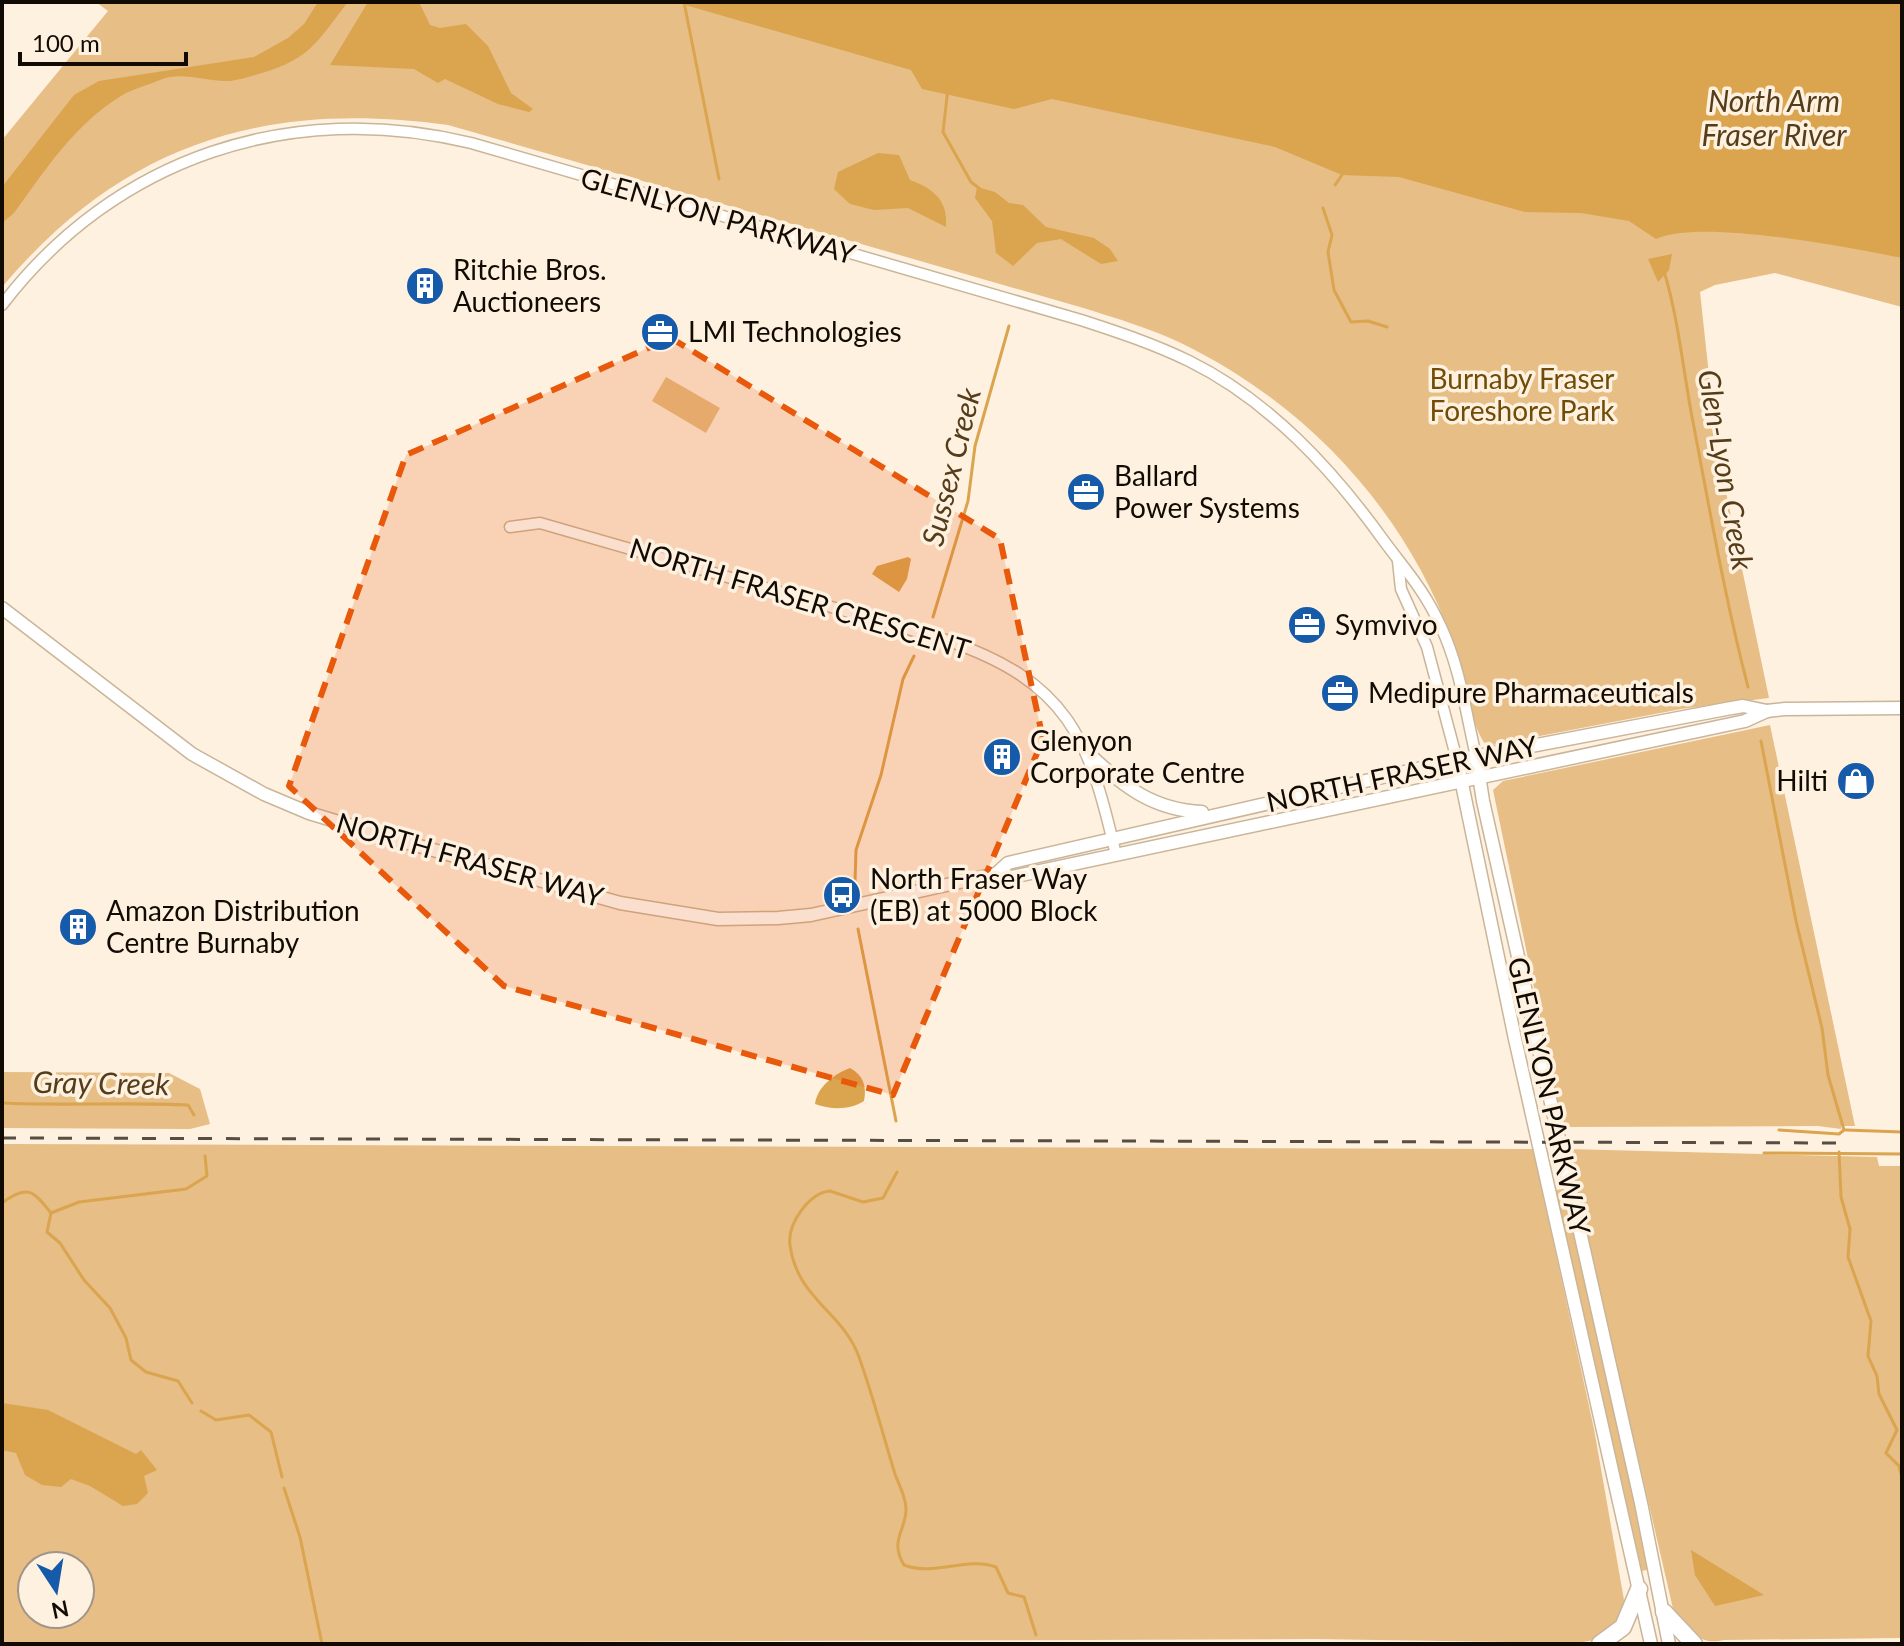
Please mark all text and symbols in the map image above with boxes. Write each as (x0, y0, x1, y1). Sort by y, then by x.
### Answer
scale bar (20, 16, 186, 66)
text: 100 m (32, 28, 100, 57)
water label: North Arm Fraser River (1701, 82, 1847, 152)
street label: GLENLYON PARKWAY (577, 160, 860, 271)
place label: Ritchie Bros. Auctioneers (453, 252, 607, 318)
building icon: Ritchie Bros. Auctioneers (404, 265, 446, 307)
office icon: LMI Technologies (639, 311, 681, 353)
place label: LMI Technologies (688, 314, 902, 348)
park label: Burnaby Fraser Foreshore Park (1430, 361, 1615, 427)
water label: Glen-Lyon Creek (1692, 367, 1762, 574)
water label: Sussex Creek (913, 383, 987, 549)
place label: Ballard Power Systems (1114, 458, 1300, 524)
office icon: Ballard Power Systems (1065, 471, 1107, 513)
street label: NORTH FRASER CRESCENT (626, 530, 975, 666)
office icon: Symvivo (1286, 604, 1328, 646)
place label: Symvivo (1335, 607, 1438, 641)
office icon: Medipure Pharmaceuticals (1319, 672, 1361, 714)
place label: Medipure Pharmaceuticals (1368, 675, 1694, 709)
place label: Glenyon Corporate Centre (1030, 723, 1245, 789)
street label: NORTH FRASER WAY (1263, 728, 1541, 818)
building icon: Glenyon Corporate Centre (981, 736, 1023, 778)
shop icon: Hilti (1835, 760, 1877, 802)
place label: Hilti (1776, 763, 1828, 797)
street label: NORTH FRASER WAY (333, 805, 608, 914)
place label: North Fraser Way (EB) at 5000 Block (870, 861, 1098, 927)
bus stop icon: North Fraser Way (EB) at 5000 Block (821, 874, 863, 916)
place label: Amazon Distribution Centre Burnaby (106, 893, 360, 959)
building icon: Amazon Distribution Centre Burnaby (57, 906, 99, 948)
street label: GLENLYON PARKWAY (1501, 953, 1599, 1239)
water label: Gray Creek (32, 1063, 171, 1101)
north arrow (16, 1550, 96, 1630)
text: N (49, 1595, 71, 1625)

